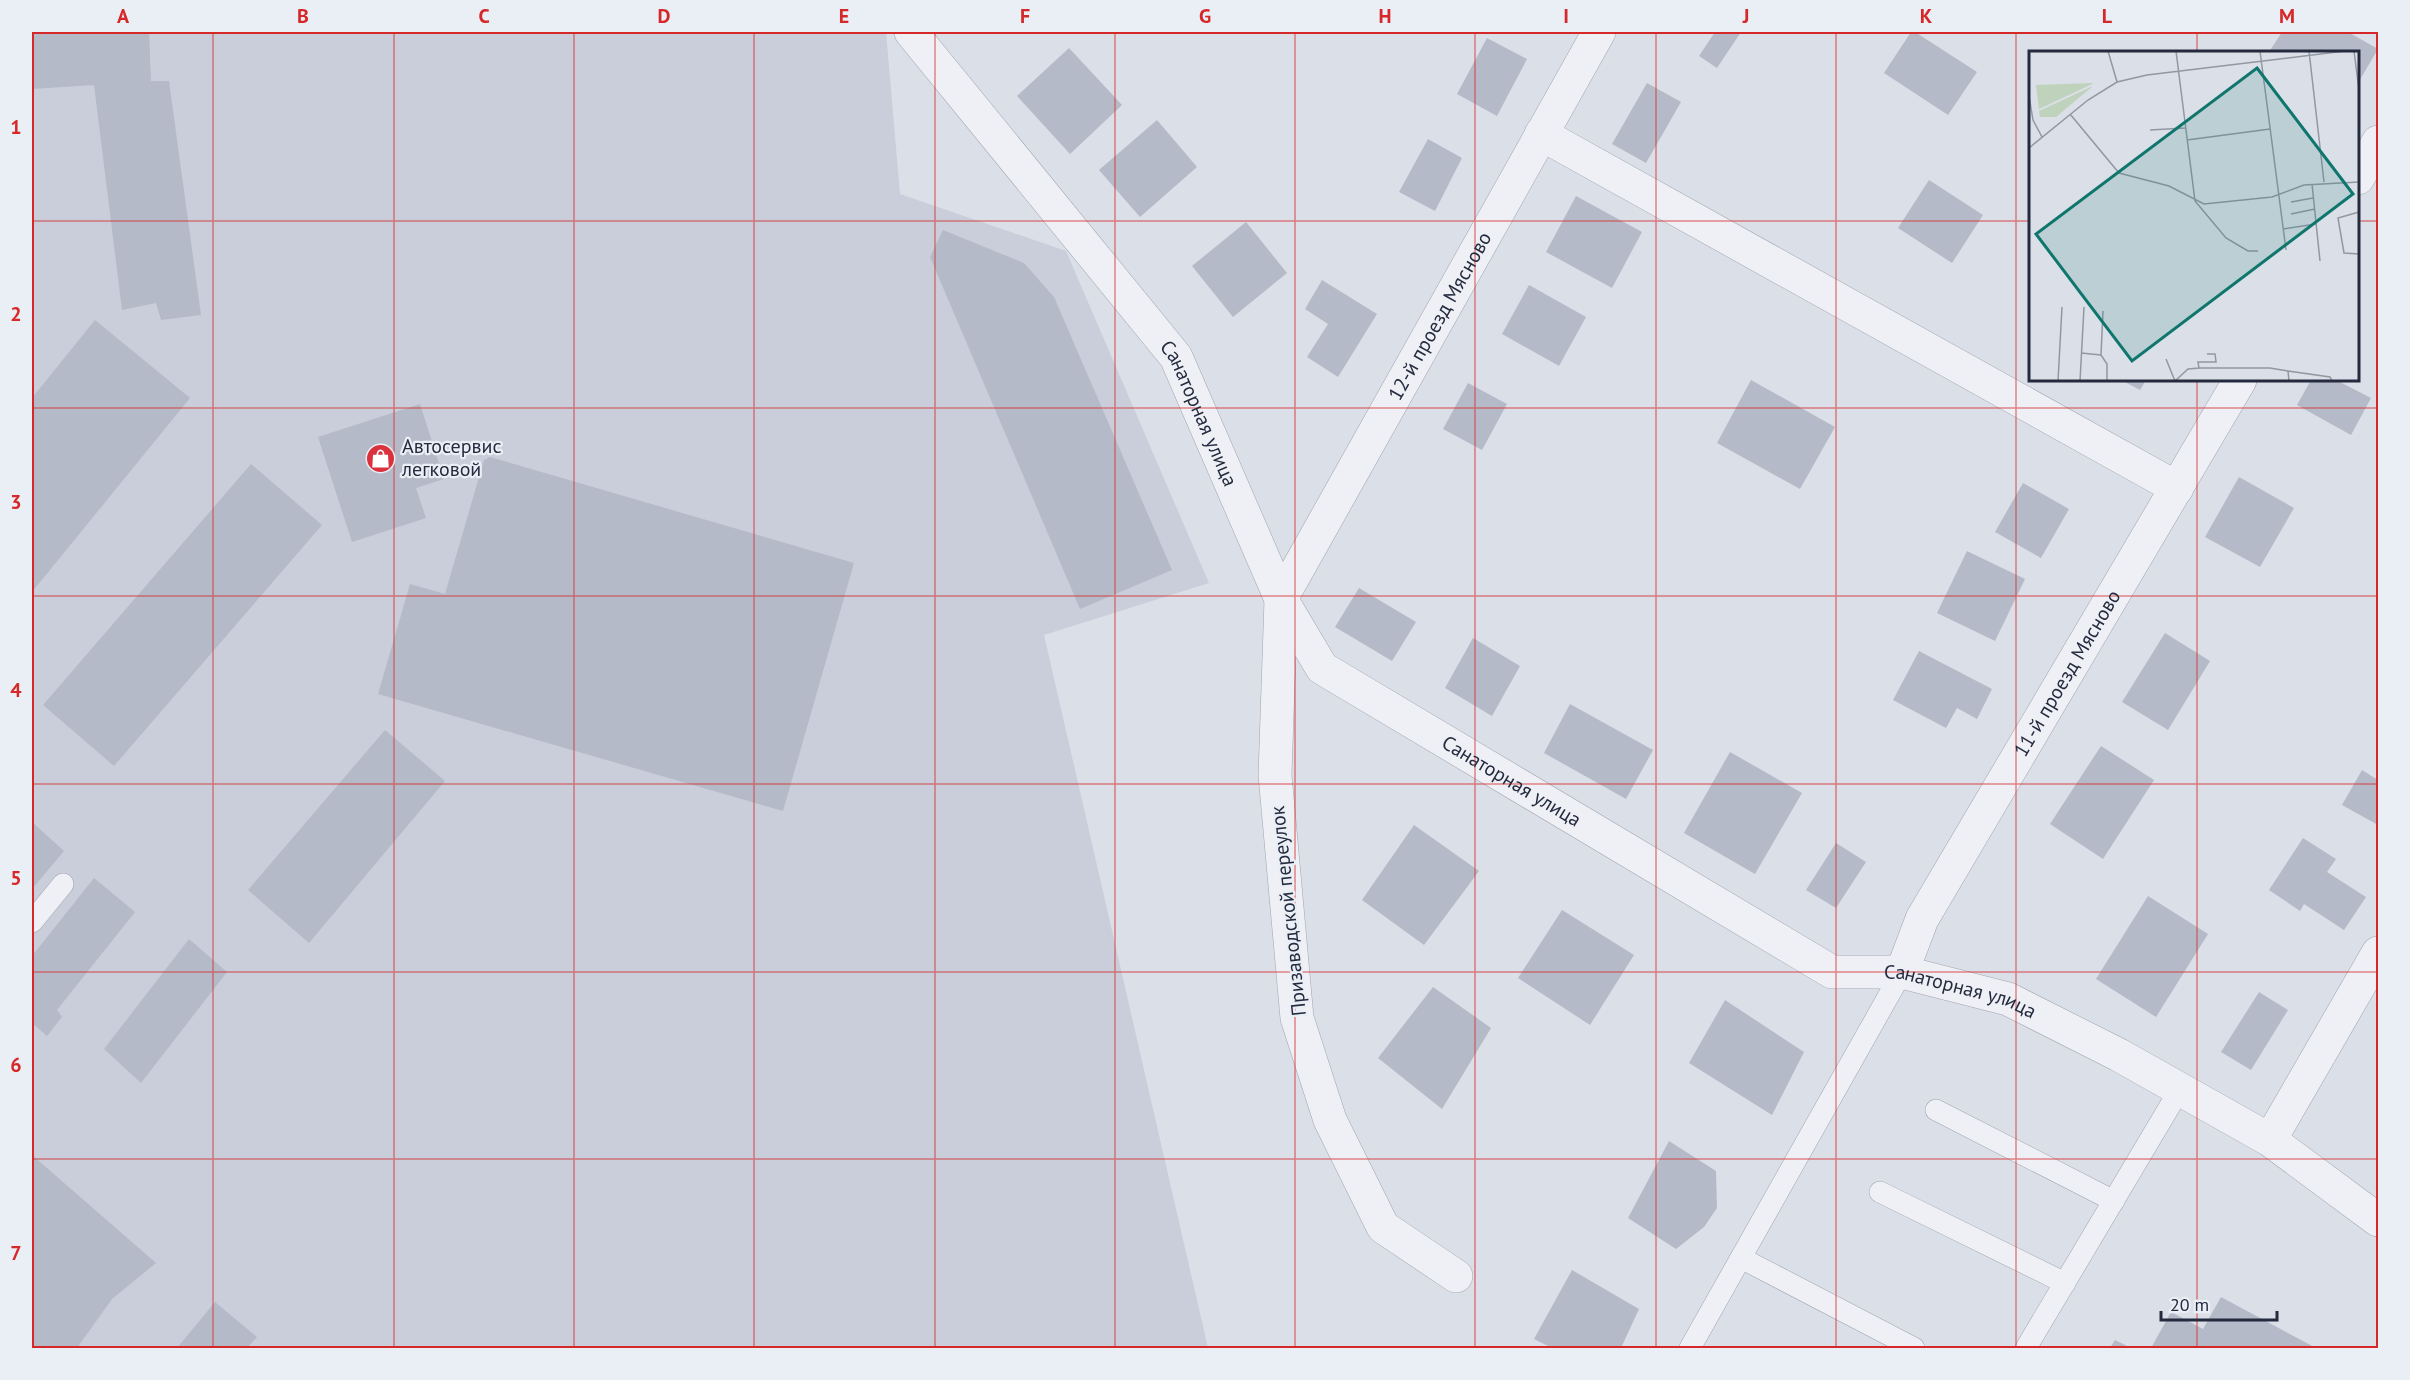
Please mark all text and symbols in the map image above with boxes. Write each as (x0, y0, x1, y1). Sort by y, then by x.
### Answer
text: A (117, 3, 130, 29)
text: B (297, 3, 309, 29)
text: C (478, 3, 490, 29)
text: D (658, 3, 671, 29)
text: E (839, 3, 849, 29)
text: F (1020, 3, 1030, 29)
text: G (1199, 3, 1211, 29)
text: H (1378, 3, 1392, 29)
text: I (1563, 3, 1569, 29)
text: J (1742, 3, 1749, 29)
text: K (1920, 3, 1933, 29)
text: L (2102, 3, 2113, 29)
text: M (2279, 3, 2295, 29)
inset map (2029, 51, 2359, 381)
text: 1 (10, 114, 22, 140)
street label: 12-й проезд Мясново (1382, 227, 1497, 405)
text: 2 (10, 301, 22, 327)
street label: Санаторная улица (1154, 335, 1243, 490)
place label: Автосервис легковой (401, 433, 502, 482)
shop icon: Автосервис легковой (365, 442, 397, 474)
text: 3 (10, 489, 22, 515)
street label: 11-й проезд Мясново (2008, 585, 2126, 761)
text: 4 (10, 677, 22, 703)
street label: Санаторная улица (1437, 729, 1586, 833)
street label: Призаводской переулок (1264, 804, 1312, 1017)
text: 5 (10, 865, 22, 891)
street label: Санаторная улица (1884, 959, 2041, 1024)
text: 6 (10, 1052, 22, 1078)
text: 7 (10, 1240, 22, 1266)
scale bar (2161, 1284, 2276, 1322)
text: 20 m (2170, 1293, 2209, 1316)

